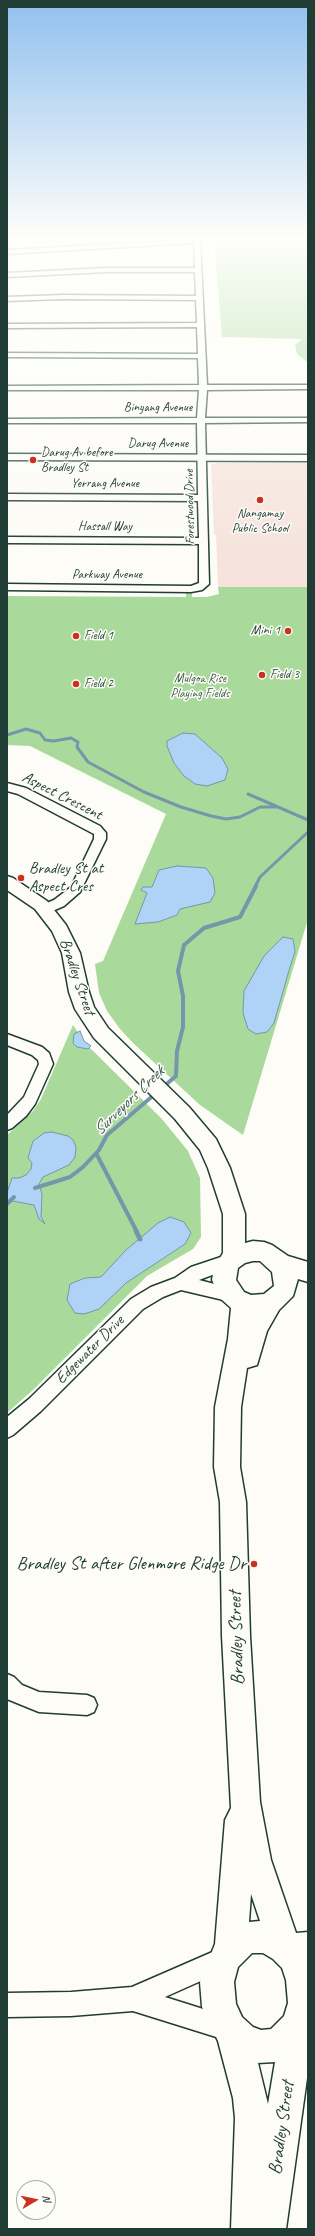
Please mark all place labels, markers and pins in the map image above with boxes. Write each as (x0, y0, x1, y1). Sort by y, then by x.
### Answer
place label: Darug Av before Bradley St (41, 445, 113, 476)
marker: Darug Av before Bradley St (28, 455, 38, 465)
marker: Nangamay Public School (255, 495, 265, 505)
place label: Nangamay Public School (232, 506, 288, 537)
place label: Mini 1 (251, 623, 280, 639)
marker: Mini 1 (283, 626, 293, 636)
place label: Field 1 (84, 628, 113, 644)
marker: Field 1 (71, 631, 81, 641)
place label: Field 3 (270, 667, 299, 683)
marker: Field 3 (257, 670, 267, 680)
place label: Field 2 (84, 676, 113, 692)
marker: Field 2 (71, 679, 81, 689)
place label: Bradley St at Aspect Cres (29, 859, 103, 897)
marker: Bradley St at Aspect Cres (16, 873, 26, 883)
place label: Bradley St after Glenmore Ridge Dr (17, 1553, 246, 1575)
marker: Bradley St after Glenmore Ridge Dr (249, 1559, 259, 1569)

